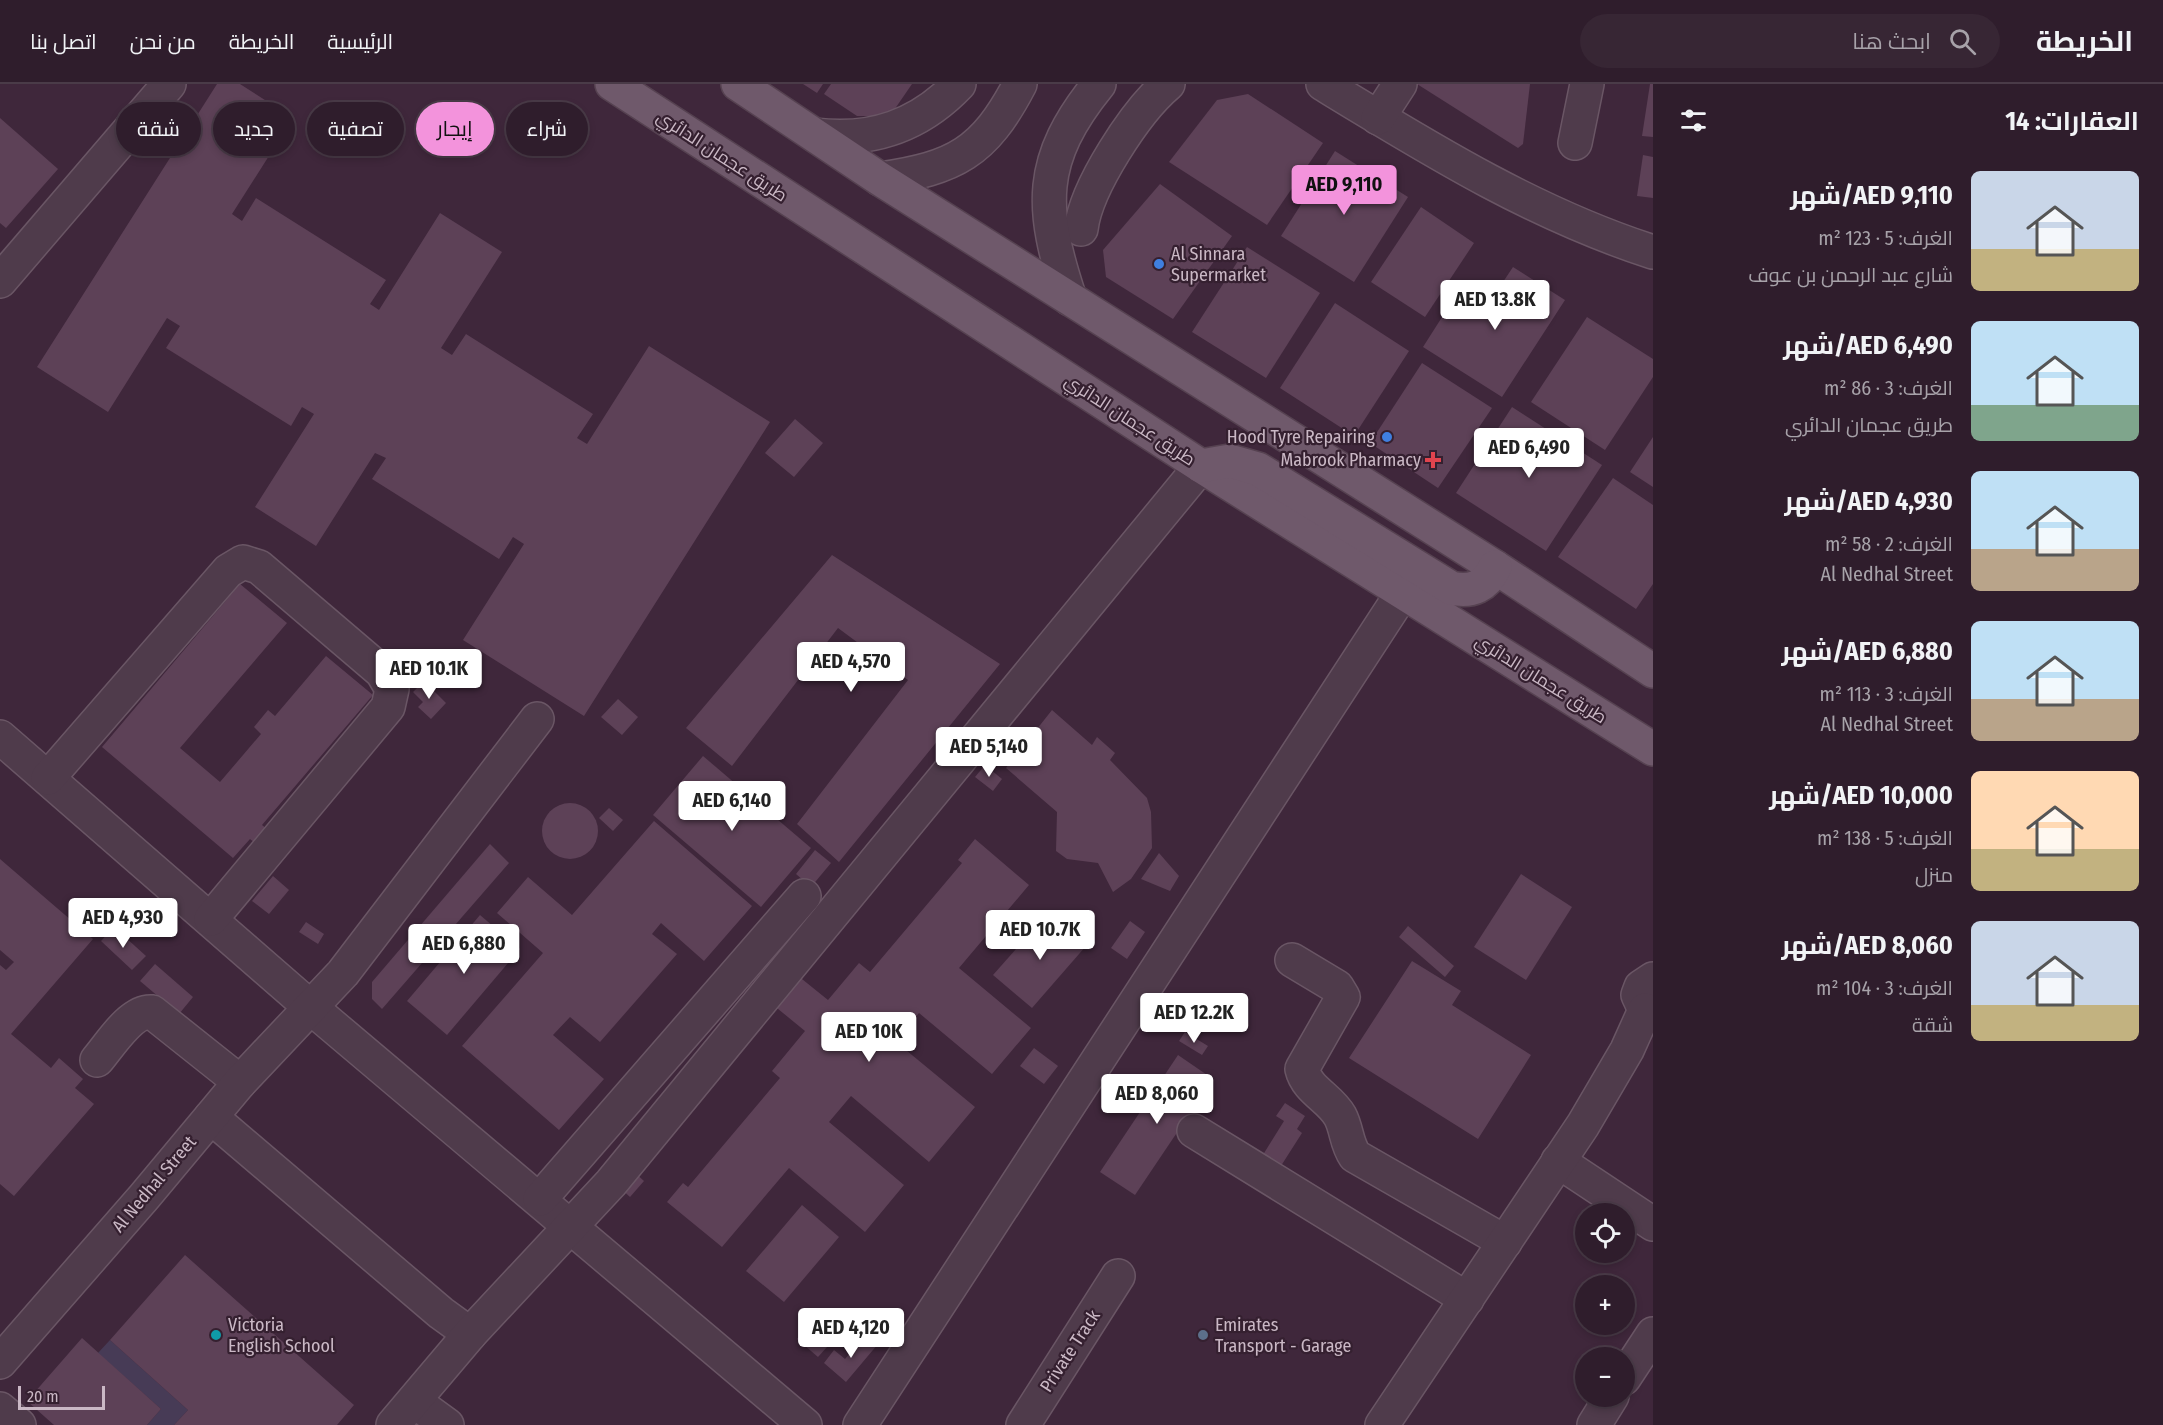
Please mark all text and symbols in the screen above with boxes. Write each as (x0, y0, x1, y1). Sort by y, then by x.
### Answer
search box (1580, 14, 2000, 68)
icon: search (1946, 25, 1979, 58)
text: الخريطة (2036, 25, 2133, 58)
text: ابحث هنا (1852, 28, 1931, 55)
text: اتصل بنا (30, 29, 97, 55)
text: من نحن (130, 29, 196, 55)
text: الخريطة (229, 29, 294, 55)
text: الرئيسية (327, 29, 393, 55)
chip: شقة (116, 102, 201, 156)
chip: جديد (213, 102, 295, 156)
chip: تصفية (307, 102, 404, 156)
chip: إيجار (416, 102, 494, 156)
chip: شراء (506, 102, 588, 156)
icon: filters (1677, 104, 1710, 137)
street label: طريق عجمان الدائري (651, 106, 791, 209)
text: العقارات: 14 (2005, 106, 2139, 137)
pin: AED 9,110 (1275, 165, 1413, 216)
text: AED 9,110 (1306, 172, 1382, 196)
text: AED 9,110/شهر (1790, 180, 1953, 211)
icon: home (2019, 195, 2091, 267)
text: الغرف: 5 · 123 m² (1818, 226, 1953, 250)
place label: Al Sinnara Supermarket (1171, 243, 1266, 286)
marker: Al Sinnara Supermarket (1152, 257, 1166, 271)
text: شارع عبد الرحمن بن عوف (1748, 263, 1953, 287)
pin: AED 13.8K (1426, 280, 1564, 331)
text: AED 13.8K (1454, 287, 1536, 311)
text: AED 6,490/شهر (1783, 330, 1953, 361)
icon: home (2019, 345, 2091, 417)
street label: طريق عجمان الدائري (1059, 370, 1199, 473)
text: الغرف: 3 · 86 m² (1824, 376, 1953, 400)
text: طريق عجمان الدائري (1785, 413, 1953, 437)
place label: Hood Tyre Repairing (1227, 426, 1376, 448)
pin: AED 6,490 (1460, 428, 1598, 479)
marker: Hood Tyre Repairing (1380, 430, 1394, 444)
text: AED 6,490 (1488, 435, 1570, 459)
place label: Mabrook Pharmacy (1280, 449, 1421, 471)
marker: Mabrook Pharmacy (1426, 453, 1440, 467)
text: AED 4,930/شهر (1785, 486, 1953, 517)
icon: home (2019, 495, 2091, 567)
text: الغرف: 2 · 58 m² (1825, 532, 1953, 556)
text: Al Nedhal Street (1820, 562, 1953, 586)
street label: طريق عجمان الدائري (1469, 630, 1611, 731)
text: AED 6,880/شهر (1782, 636, 1953, 667)
pin: AED 4,570 (782, 642, 920, 693)
icon: home (2019, 645, 2091, 717)
pin: AED 10.1K (360, 649, 498, 700)
text: AED 4,570 (811, 649, 891, 673)
text: AED 10.1K (390, 656, 468, 680)
text: الغرف: 3 · 113 m² (1820, 682, 1953, 706)
text: Al Nedhal Street (1820, 712, 1953, 736)
pin: AED 5,140 (920, 727, 1058, 778)
text: AED 5,140 (950, 734, 1028, 758)
text: AED 10,000/شهر (1769, 780, 1953, 811)
pin: AED 6,140 (663, 781, 801, 832)
text: AED 6,140 (692, 788, 772, 812)
icon: home (2019, 795, 2091, 867)
text: الغرف: 5 · 138 m² (1817, 826, 1953, 850)
text: منزل (1915, 863, 1953, 887)
pin: AED 4,930 (54, 898, 192, 949)
text: AED 4,930 (82, 905, 164, 929)
pin: AED 10.7K (971, 910, 1109, 961)
text: AED 10.7K (1000, 917, 1080, 941)
pin: AED 6,880 (395, 924, 533, 975)
text: AED 8,060/شهر (1781, 930, 1953, 961)
text: AED 6,880 (422, 931, 506, 955)
icon: home (2019, 945, 2091, 1017)
text: الغرف: 3 · 104 m² (1816, 976, 1953, 1000)
pin: AED 12.2K (1125, 993, 1263, 1044)
text: AED 12.2K (1154, 1000, 1234, 1024)
pin: AED 10K (814, 1012, 924, 1063)
text: شقة (1912, 1013, 1953, 1037)
text: AED 10K (835, 1019, 903, 1043)
pin: AED 8,060 (1088, 1074, 1226, 1125)
text: AED 8,060 (1115, 1081, 1199, 1105)
street label: Al Nedhal Street (107, 1131, 201, 1237)
map controls (1575, 1203, 1635, 1407)
button: locate (1575, 1203, 1635, 1263)
button: + (1575, 1275, 1635, 1335)
street label: Private Track (1035, 1305, 1105, 1396)
pin: AED 4,120 (782, 1308, 920, 1359)
place label: Victoria English School (228, 1314, 335, 1357)
place label: Emirates Transport - Garage (1215, 1314, 1351, 1357)
text: AED 4,120 (812, 1315, 890, 1339)
marker: Victoria English School (209, 1328, 223, 1342)
marker: Emirates Transport - Garage (1196, 1328, 1210, 1342)
button: − (1575, 1347, 1635, 1407)
scale bar (18, 1383, 105, 1410)
text: 20 m (27, 1387, 58, 1406)

